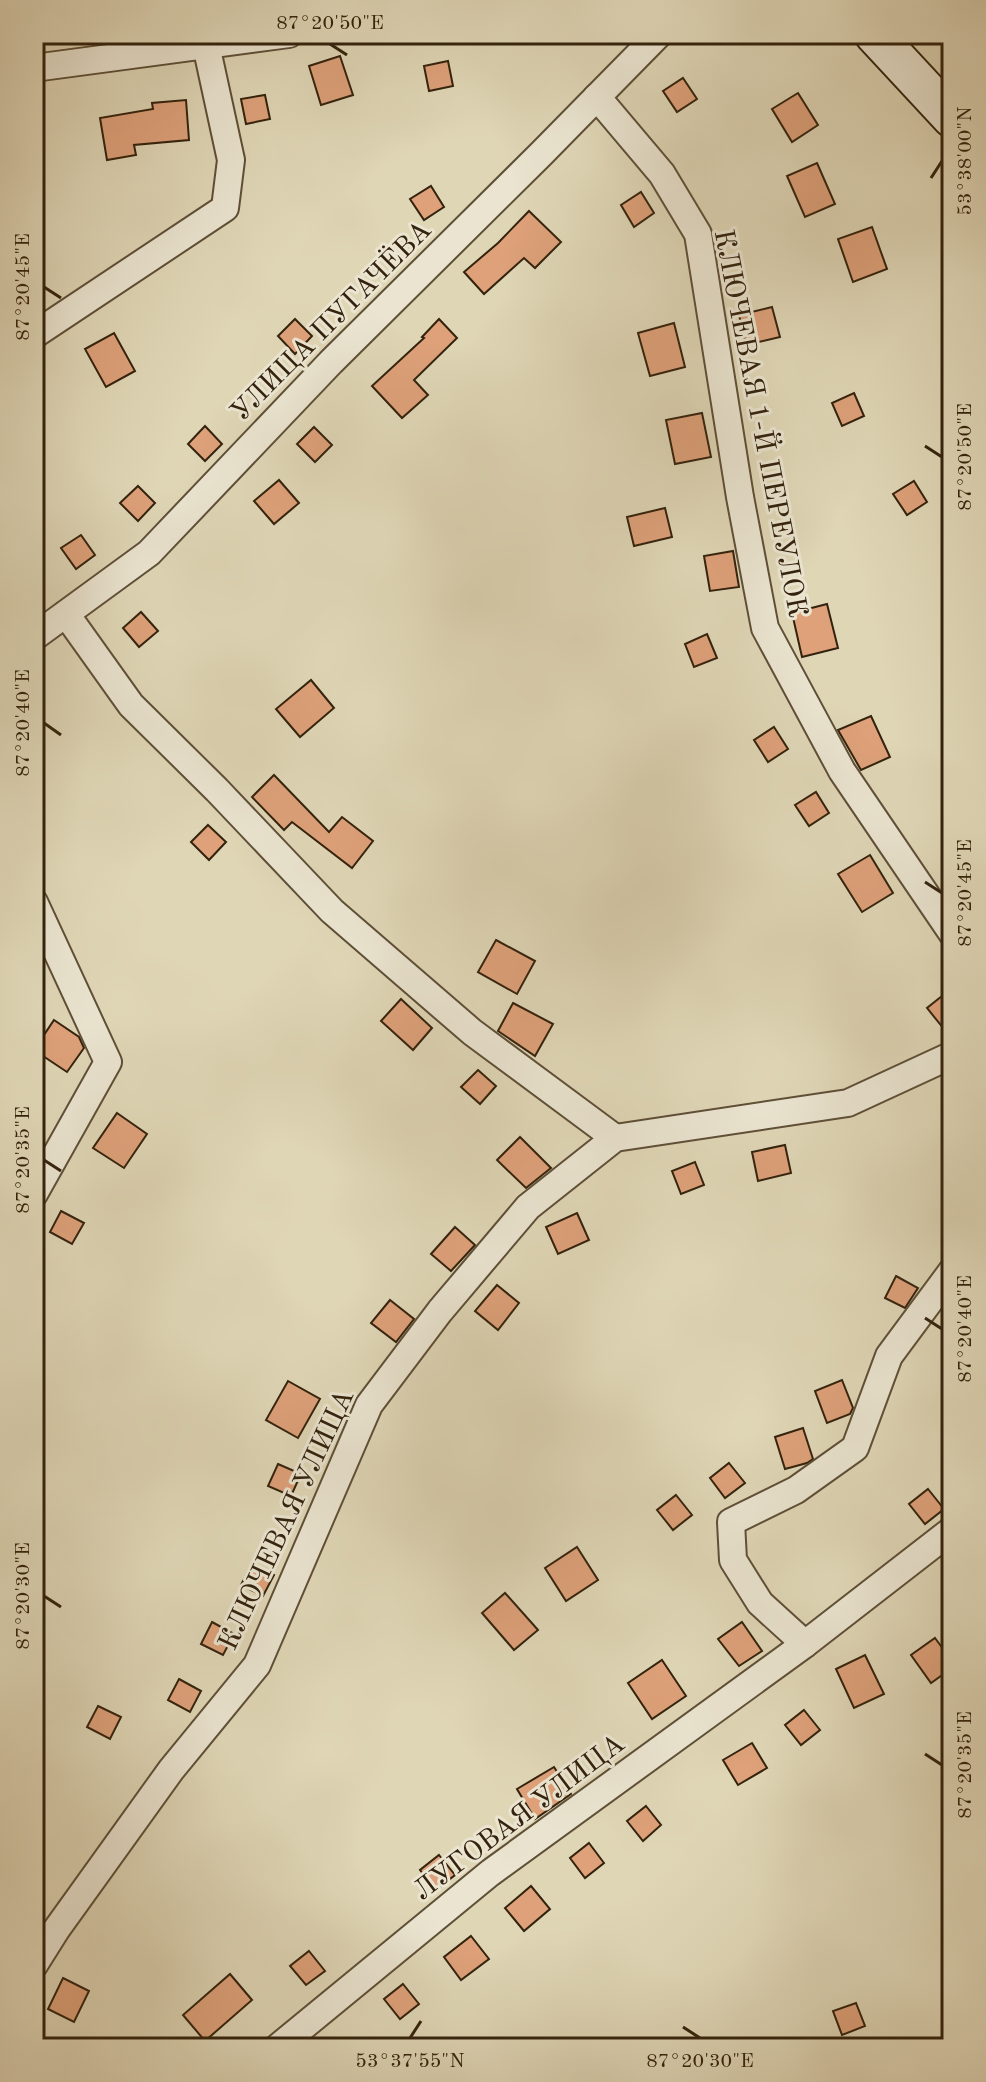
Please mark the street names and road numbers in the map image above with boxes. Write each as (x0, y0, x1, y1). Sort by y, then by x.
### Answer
street label: УЛИЦА ПУГАЧЁВА (224, 214, 438, 428)
street label: КЛЮЧЕВАЯ 1-Й ПЕРЕУЛОК (708, 226, 816, 620)
street label: КЛЮЧЕВАЯ УЛИЦА (215, 1385, 360, 1655)
street label: ЛУГОВАЯ УЛИЦА (409, 1730, 630, 1907)

